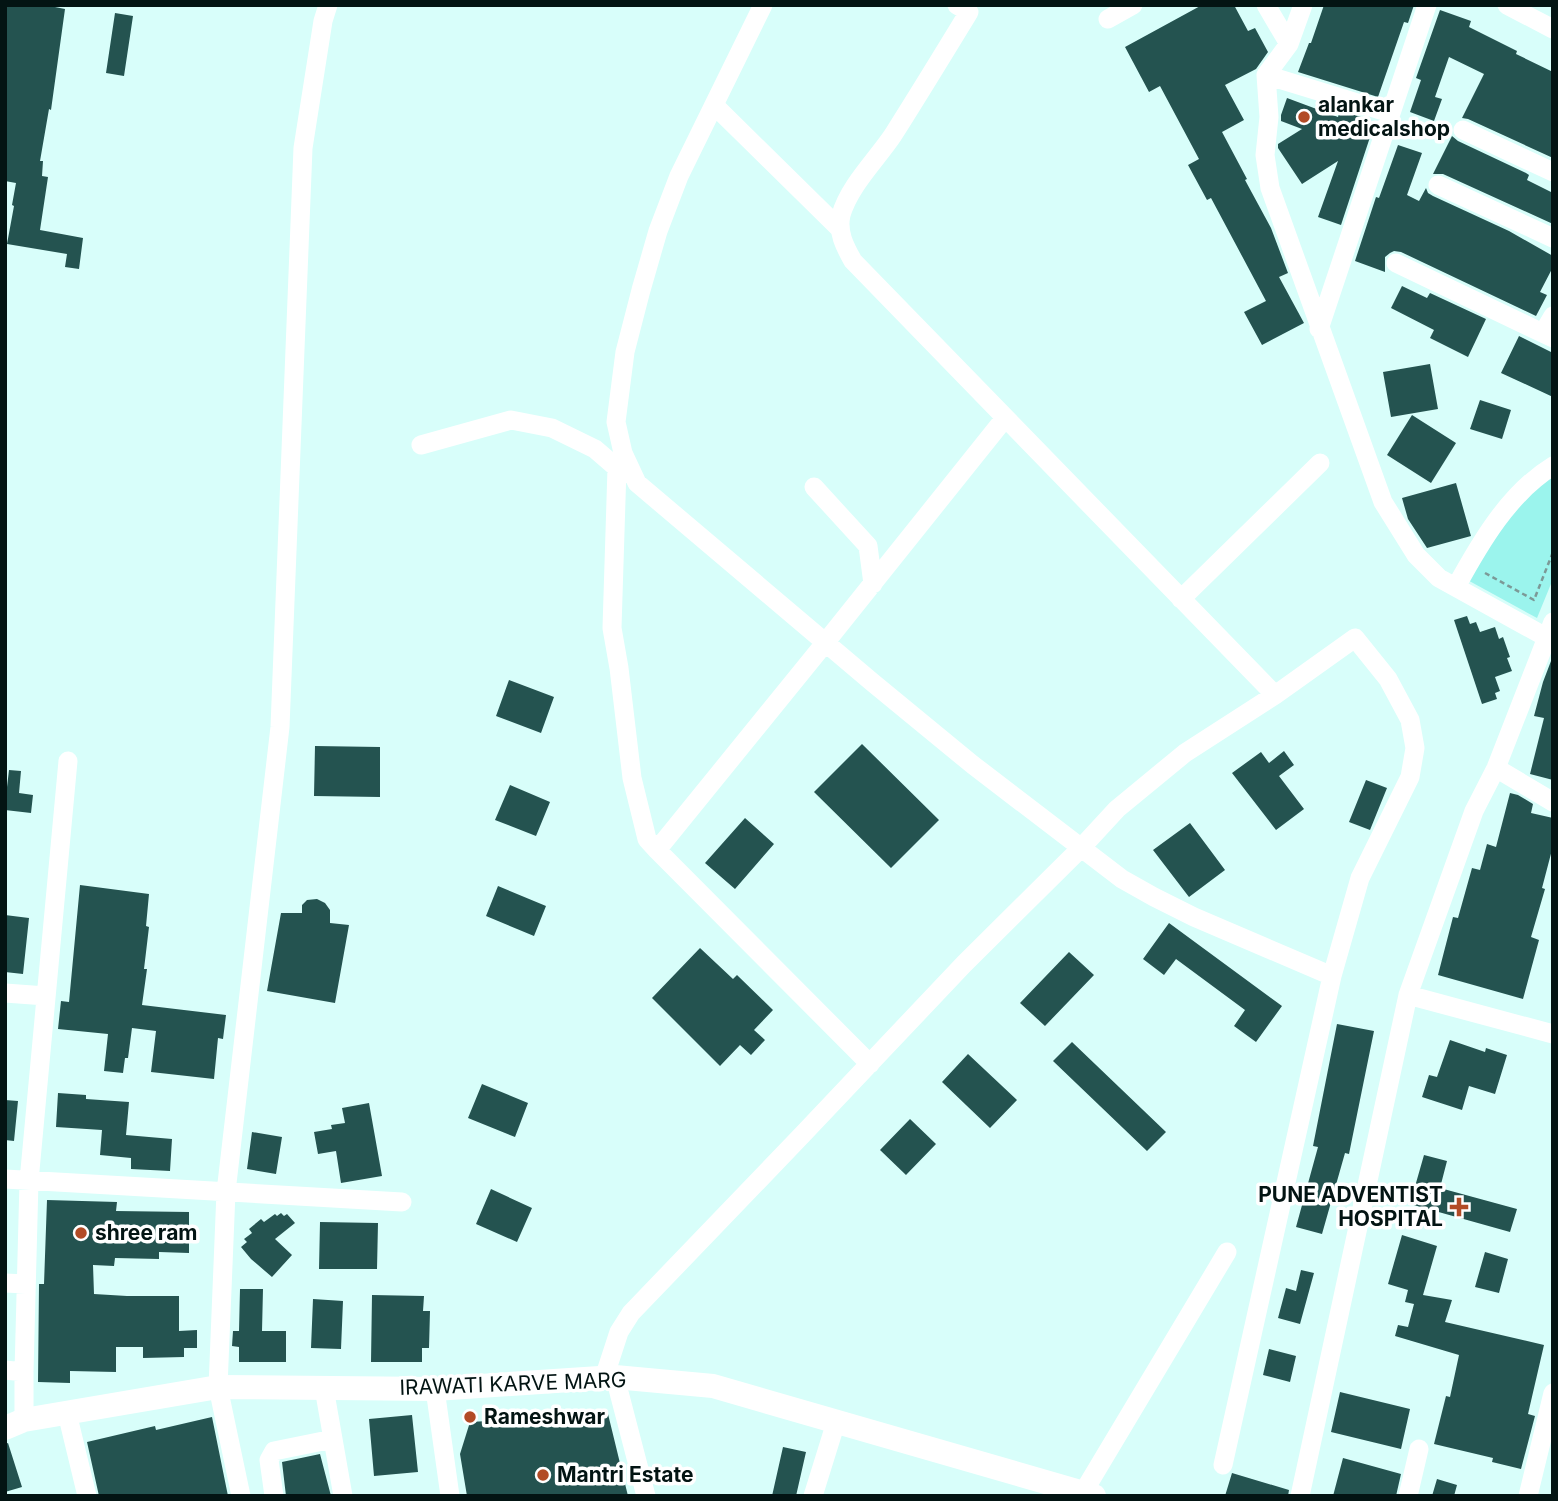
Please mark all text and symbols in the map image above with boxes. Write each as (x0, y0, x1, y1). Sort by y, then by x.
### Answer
place label: alankar medicalshop (1318, 92, 1450, 141)
marker: alankar medicalshop (1296, 109, 1312, 125)
place label: PUNE ADVENTIST HOSPITAL (1258, 1182, 1443, 1231)
marker: PUNE ADVENTIST HOSPITAL (1449, 1197, 1469, 1217)
place label: shree ram (95, 1220, 198, 1245)
marker: shree ram (73, 1225, 89, 1241)
street label: IRAWATI KARVE MARG (399, 1367, 627, 1400)
place label: Rameshwar (484, 1404, 605, 1429)
marker: Rameshwar (462, 1409, 478, 1425)
place label: Mantri Estate (557, 1462, 693, 1487)
marker: Mantri Estate (535, 1467, 551, 1483)

